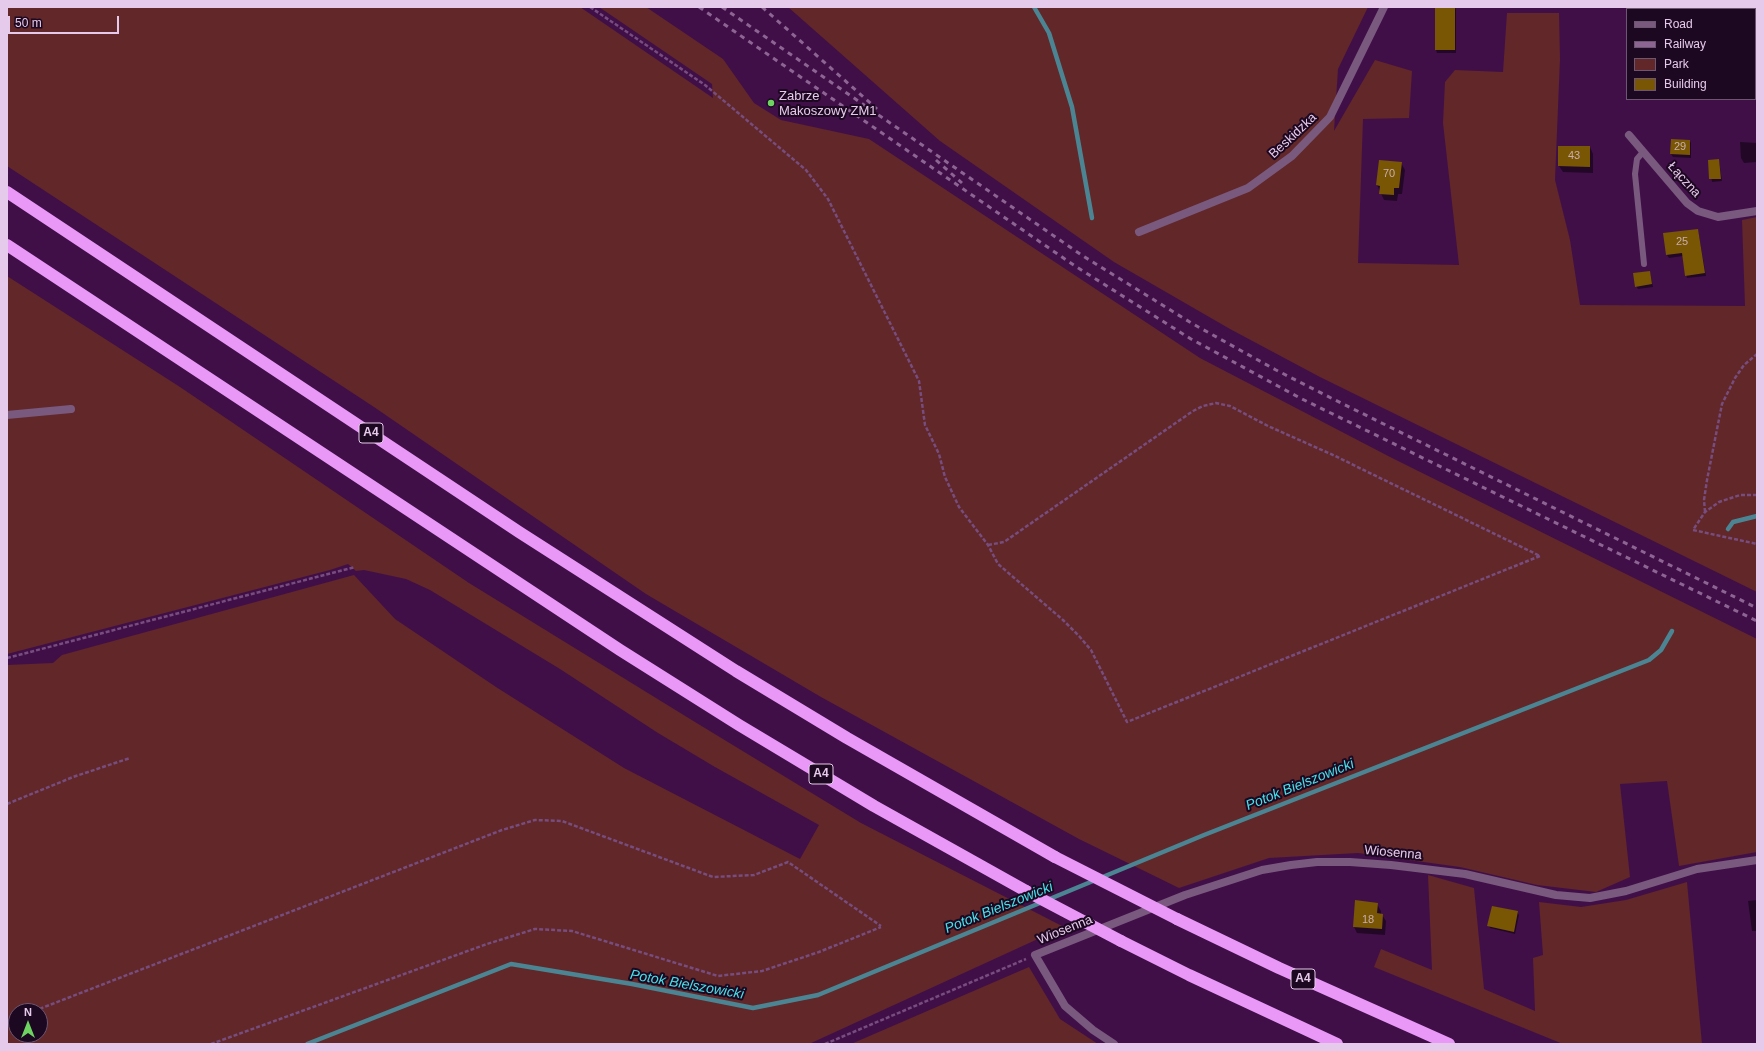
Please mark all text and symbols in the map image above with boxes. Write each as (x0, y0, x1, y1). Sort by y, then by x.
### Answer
scale bar (10, 8, 121, 34)
legend (1626, 8, 1756, 100)
text: 50 m (15, 16, 42, 30)
text: Road (1664, 17, 1693, 31)
text: Railway (1664, 37, 1706, 51)
text: Park (1664, 57, 1689, 71)
text: Building (1664, 77, 1707, 91)
place label: Zabrze Makoszowy ZM1 (779, 88, 877, 119)
marker: Zabrze Makoszowy ZM1 (766, 98, 776, 108)
street label: Beskidzka (1266, 110, 1320, 162)
house number: 29 (1674, 140, 1686, 154)
house number: 43 (1568, 149, 1580, 163)
street label: Łączna (1664, 159, 1704, 201)
house number: 70 (1383, 167, 1395, 181)
house number: 25 (1676, 235, 1688, 249)
road number: A4 (359, 423, 383, 443)
water label: Potok Bielszowicki (1243, 756, 1357, 814)
road number: A4 (809, 764, 833, 784)
street label: Wiosenna (1364, 843, 1422, 863)
water label: Potok Bielszowicki (942, 879, 1056, 937)
street label: Wiosenna (1035, 912, 1095, 948)
house number: 18 (1362, 913, 1374, 927)
water label: Potok Bielszowicki (629, 967, 745, 1003)
road number: A4 (1291, 969, 1315, 989)
north arrow (8, 1003, 48, 1043)
text: N (24, 1006, 32, 1018)

